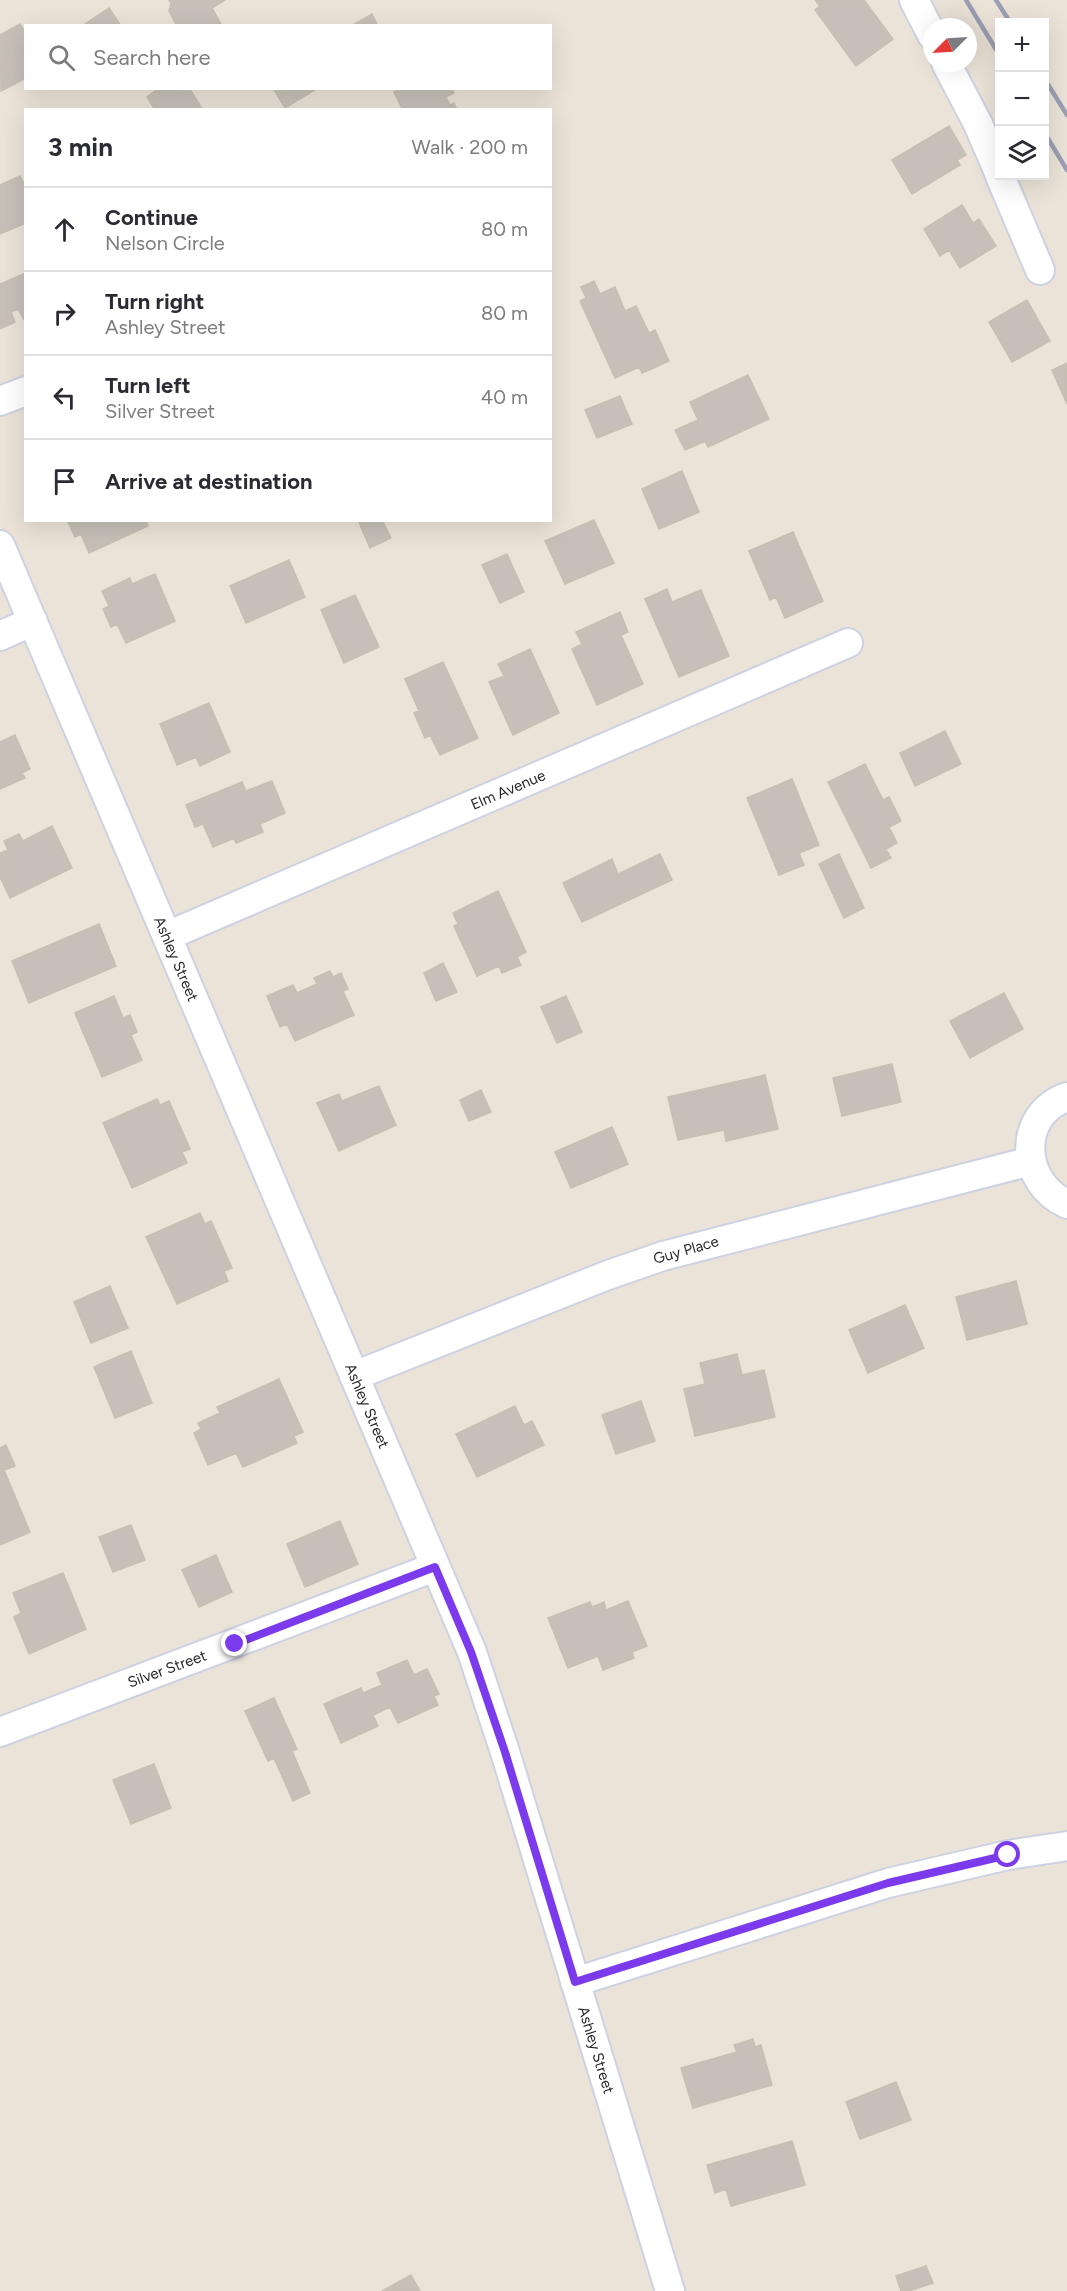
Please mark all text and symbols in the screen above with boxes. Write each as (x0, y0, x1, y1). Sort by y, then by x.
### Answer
north arrow (923, 18, 977, 72)
map controls (995, 18, 1049, 180)
button: + (995, 18, 1049, 72)
search box (24, 24, 552, 90)
icon: search (45, 41, 78, 74)
text: Search here (93, 44, 211, 71)
button: − (995, 72, 1049, 126)
button: layers (995, 126, 1049, 180)
text: 3 min (48, 131, 113, 163)
text: Walk · 200 m (412, 135, 528, 159)
text: Continue (105, 204, 198, 231)
icon: ahead (48, 213, 81, 246)
text: 80 m (481, 217, 528, 241)
text: Nelson Circle (105, 231, 225, 255)
text: Turn right (105, 288, 204, 315)
icon: right (48, 297, 81, 330)
text: 80 m (481, 301, 528, 325)
text: Ashley Street (105, 315, 226, 339)
text: Turn left (105, 372, 191, 399)
icon: left (48, 381, 81, 414)
text: 40 m (481, 385, 528, 409)
text: Silver Street (105, 399, 215, 423)
icon: arrive (48, 465, 81, 498)
text: Arrive at destination (105, 468, 313, 495)
street label: Elm Avenue (468, 766, 548, 814)
street label: Ashley Street (150, 914, 202, 1004)
street label: Guy Place (651, 1232, 721, 1268)
street label: Ashley Street (341, 1361, 393, 1451)
route end (221, 1630, 247, 1656)
street label: Silver Street (125, 1646, 209, 1692)
route start (994, 1841, 1020, 1867)
street label: Ashley Street (574, 2004, 618, 2096)

